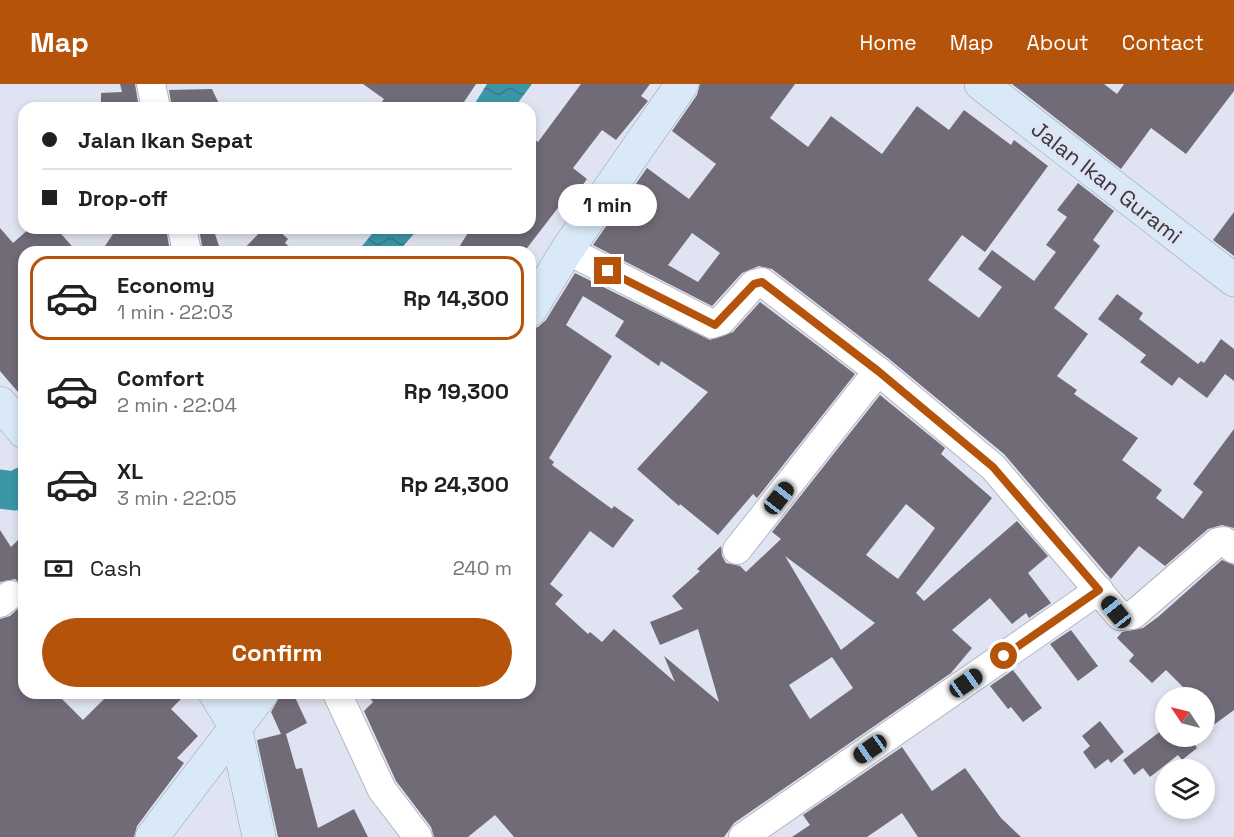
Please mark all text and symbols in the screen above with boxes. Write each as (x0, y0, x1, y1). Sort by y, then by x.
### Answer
text: Map (30, 24, 89, 60)
text: Home (859, 29, 917, 56)
text: Map (950, 29, 994, 56)
text: About (1027, 29, 1089, 56)
text: Contact (1122, 29, 1204, 56)
street label: Jalan Ikan Gurami (1026, 114, 1188, 250)
text: Jalan Ikan Sepat (78, 126, 253, 154)
text: Drop-off (78, 184, 168, 212)
callout: 1 min (558, 184, 658, 226)
text: 1 min (583, 192, 632, 218)
route end (594, 257, 621, 284)
icon: car (45, 271, 99, 325)
text: Economy (117, 271, 215, 299)
text: Rp 14,300 (403, 284, 509, 312)
text: 1 min · 22:03 (117, 299, 233, 325)
icon: car (45, 364, 99, 418)
text: Comfort (117, 364, 205, 392)
text: Rp 19,300 (404, 377, 509, 405)
text: 2 min · 22:04 (117, 392, 237, 418)
icon: car (45, 457, 99, 511)
text: XL (117, 457, 143, 485)
text: Rp 24,300 (400, 470, 509, 498)
car (761, 478, 797, 518)
text: 3 min · 22:05 (117, 485, 237, 511)
icon: cash (42, 552, 75, 585)
text: Cash (90, 554, 142, 582)
text: 240 m (453, 555, 512, 581)
car (1098, 592, 1134, 632)
button: Confirm (42, 618, 512, 687)
route start (990, 642, 1017, 669)
car (946, 665, 986, 701)
north arrow (1155, 687, 1215, 747)
map controls (1155, 687, 1215, 819)
car (850, 731, 890, 767)
button: layers (1155, 759, 1215, 819)

